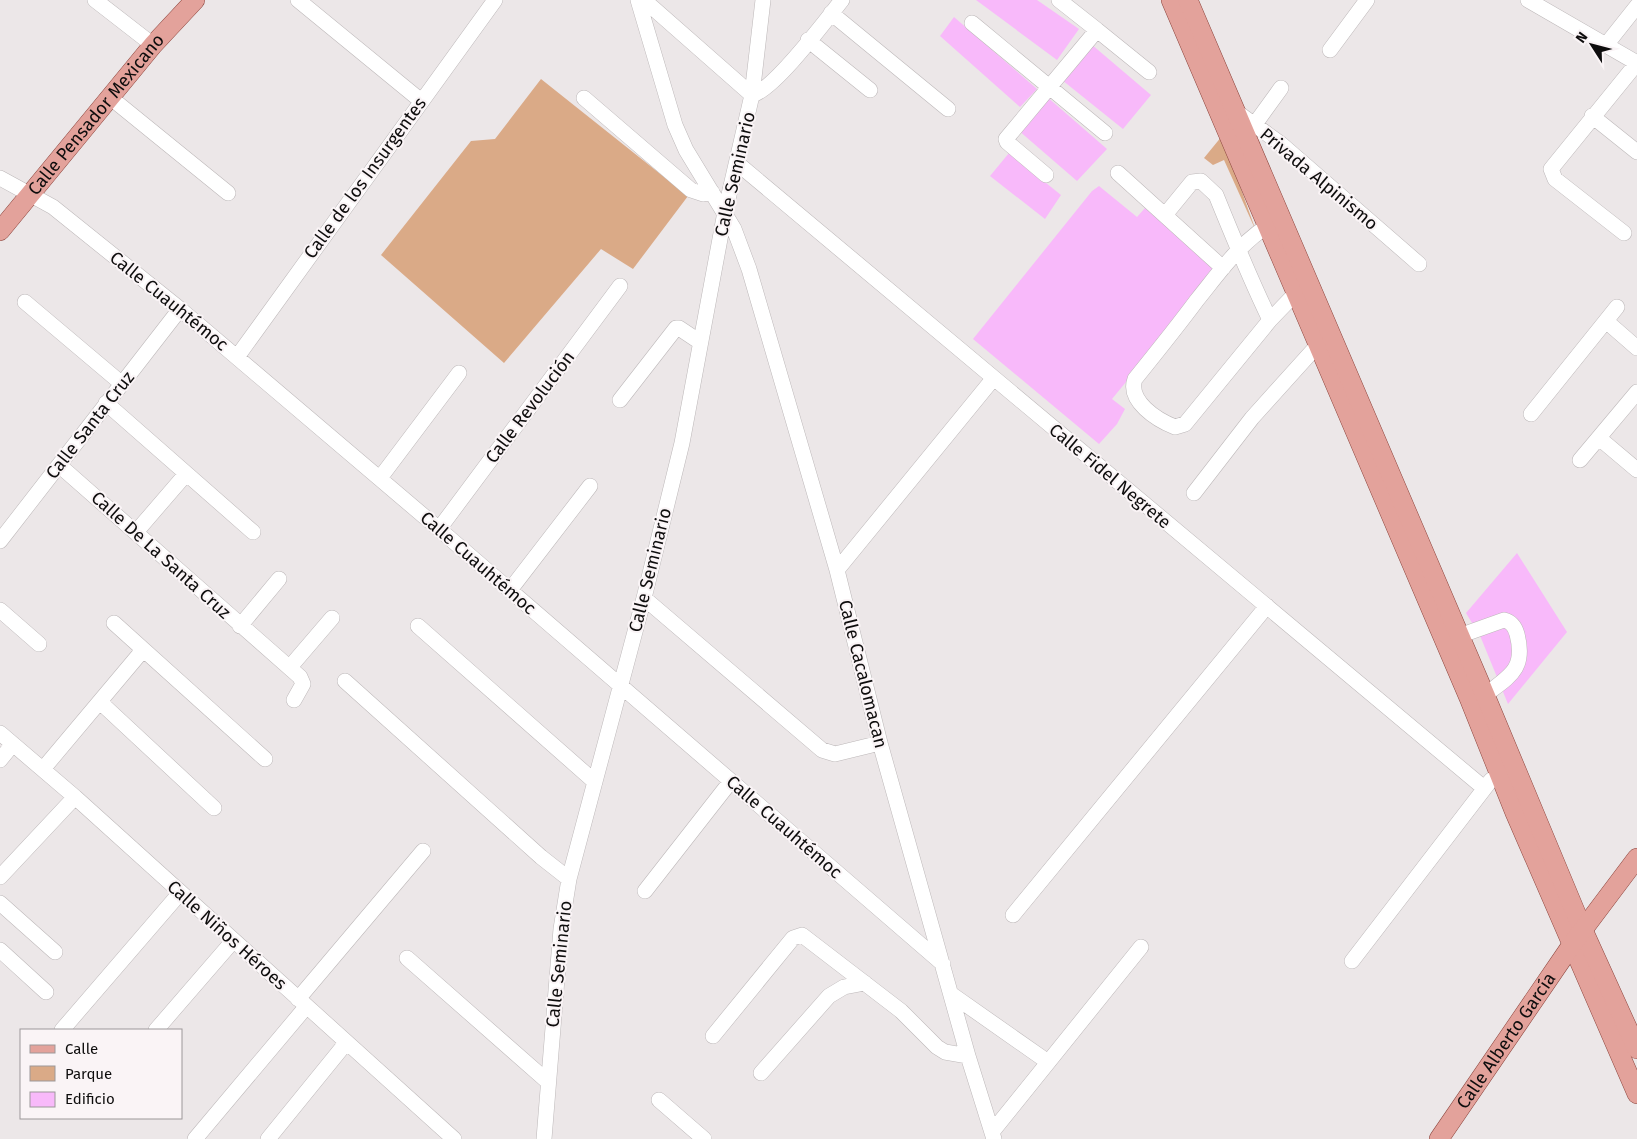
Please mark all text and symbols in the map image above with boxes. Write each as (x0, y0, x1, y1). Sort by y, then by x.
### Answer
north arrow (1567, 20, 1617, 70)
street label: Calle Pensador Mexicano (23, 29, 169, 200)
text: N (1572, 29, 1591, 46)
street label: Calle de los Insurgentes (299, 93, 431, 263)
street label: Calle Seminario (710, 109, 760, 239)
street label: Privada Alpinismo (1256, 123, 1382, 235)
street label: Calle Cuauhtémoc (105, 246, 233, 356)
street label: Calle Revolución (481, 347, 579, 467)
street label: Calle Santa Cruz (41, 367, 139, 483)
street label: Calle Fidel Negrete (1045, 419, 1175, 533)
street label: Calle De La Santa Cruz (87, 487, 235, 624)
street label: Calle Seminario (624, 505, 676, 635)
street label: Calle Cuauhtémoc (416, 507, 541, 620)
street label: Calle Cacalomacan (834, 598, 892, 750)
street label: Calle Cuauhtémoc (722, 771, 847, 884)
street label: Calle Niños Héroes (163, 876, 291, 994)
street label: Calle Seminario (541, 899, 577, 1029)
street label: Calle Alberto García (1452, 968, 1560, 1113)
legend (20, 1029, 182, 1119)
text: Calle (65, 1040, 98, 1058)
text: Parque (65, 1065, 112, 1083)
text: Edificio (65, 1090, 115, 1108)

